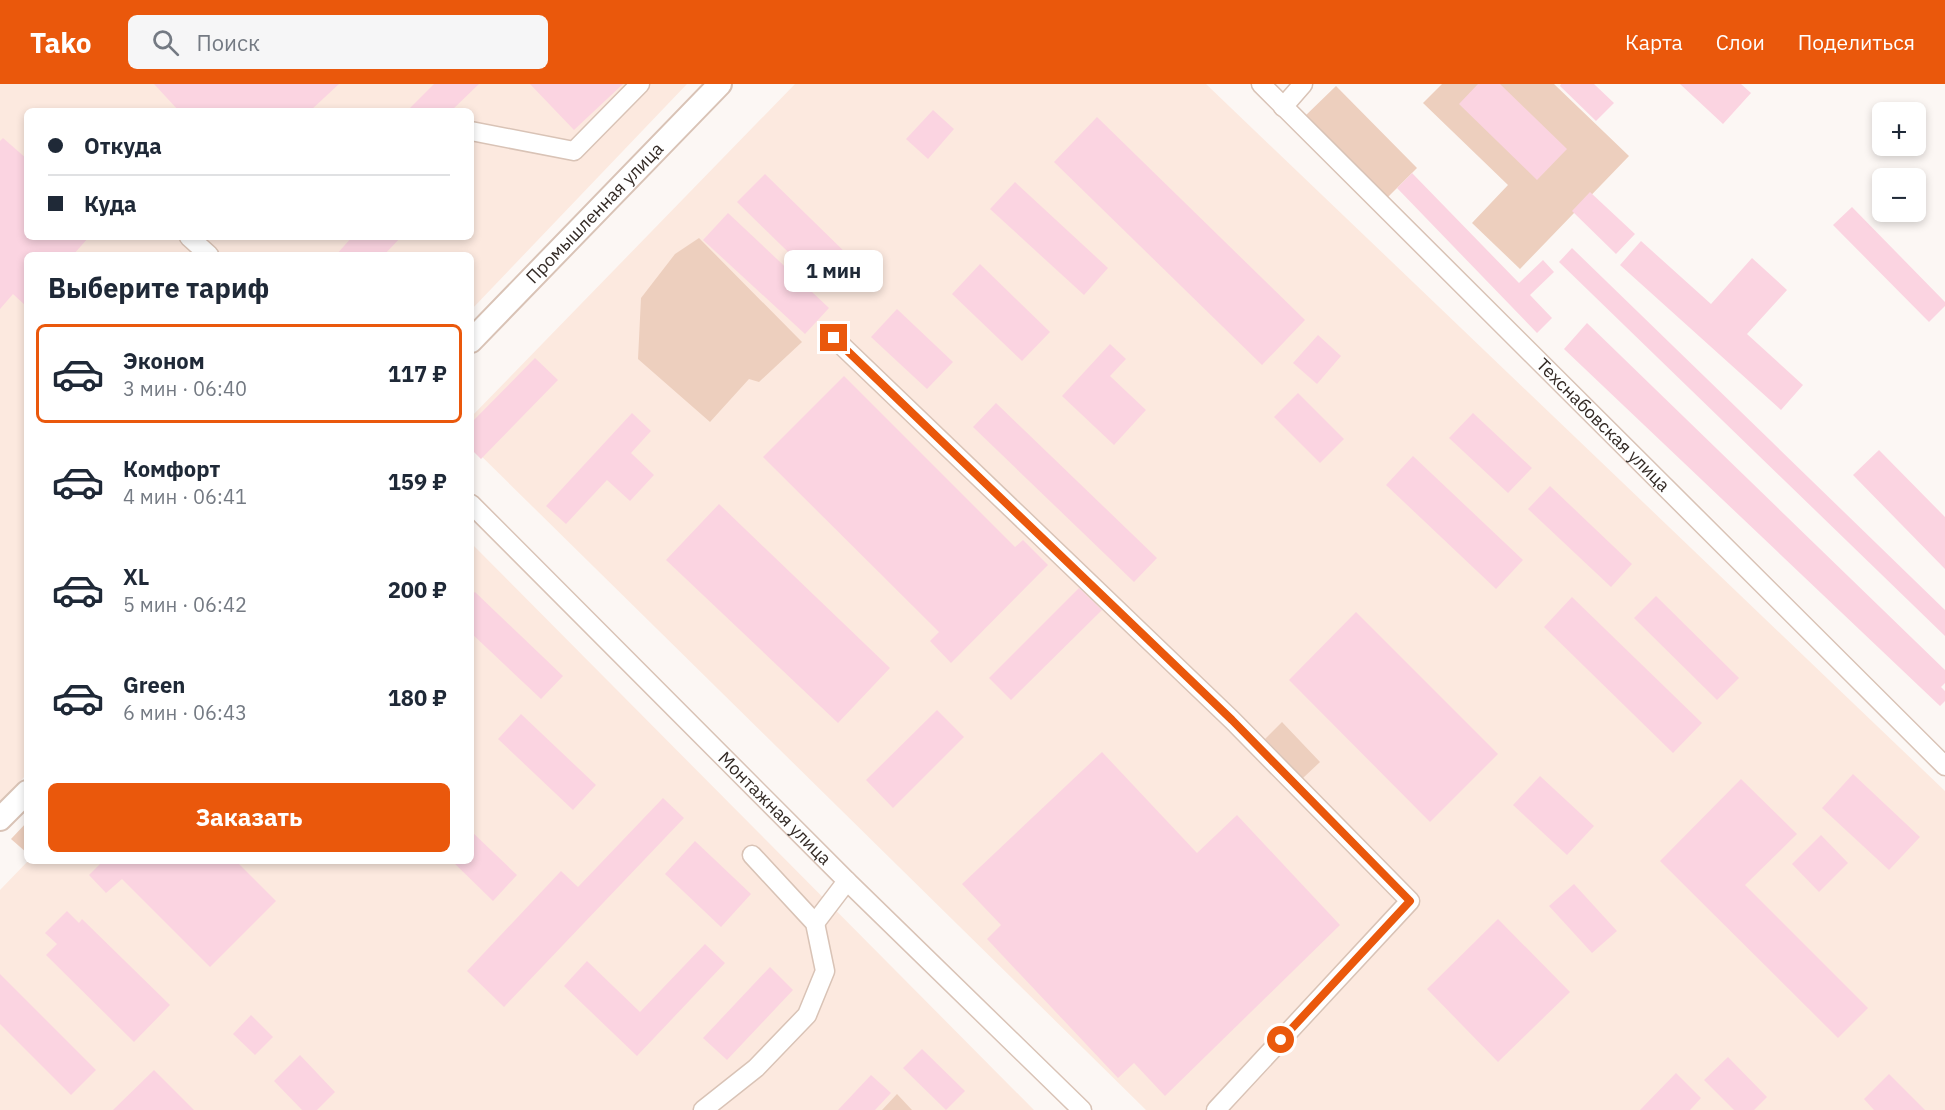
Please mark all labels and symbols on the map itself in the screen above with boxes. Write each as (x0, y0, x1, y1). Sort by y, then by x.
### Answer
street label: Промышленная улица (521, 137, 668, 288)
callout: 1 мин (784, 251, 884, 293)
route end (820, 324, 847, 351)
street label: Техснабовская улица (1532, 353, 1675, 496)
street label: Монтажная улица (714, 746, 837, 870)
route start (1267, 1026, 1294, 1053)

